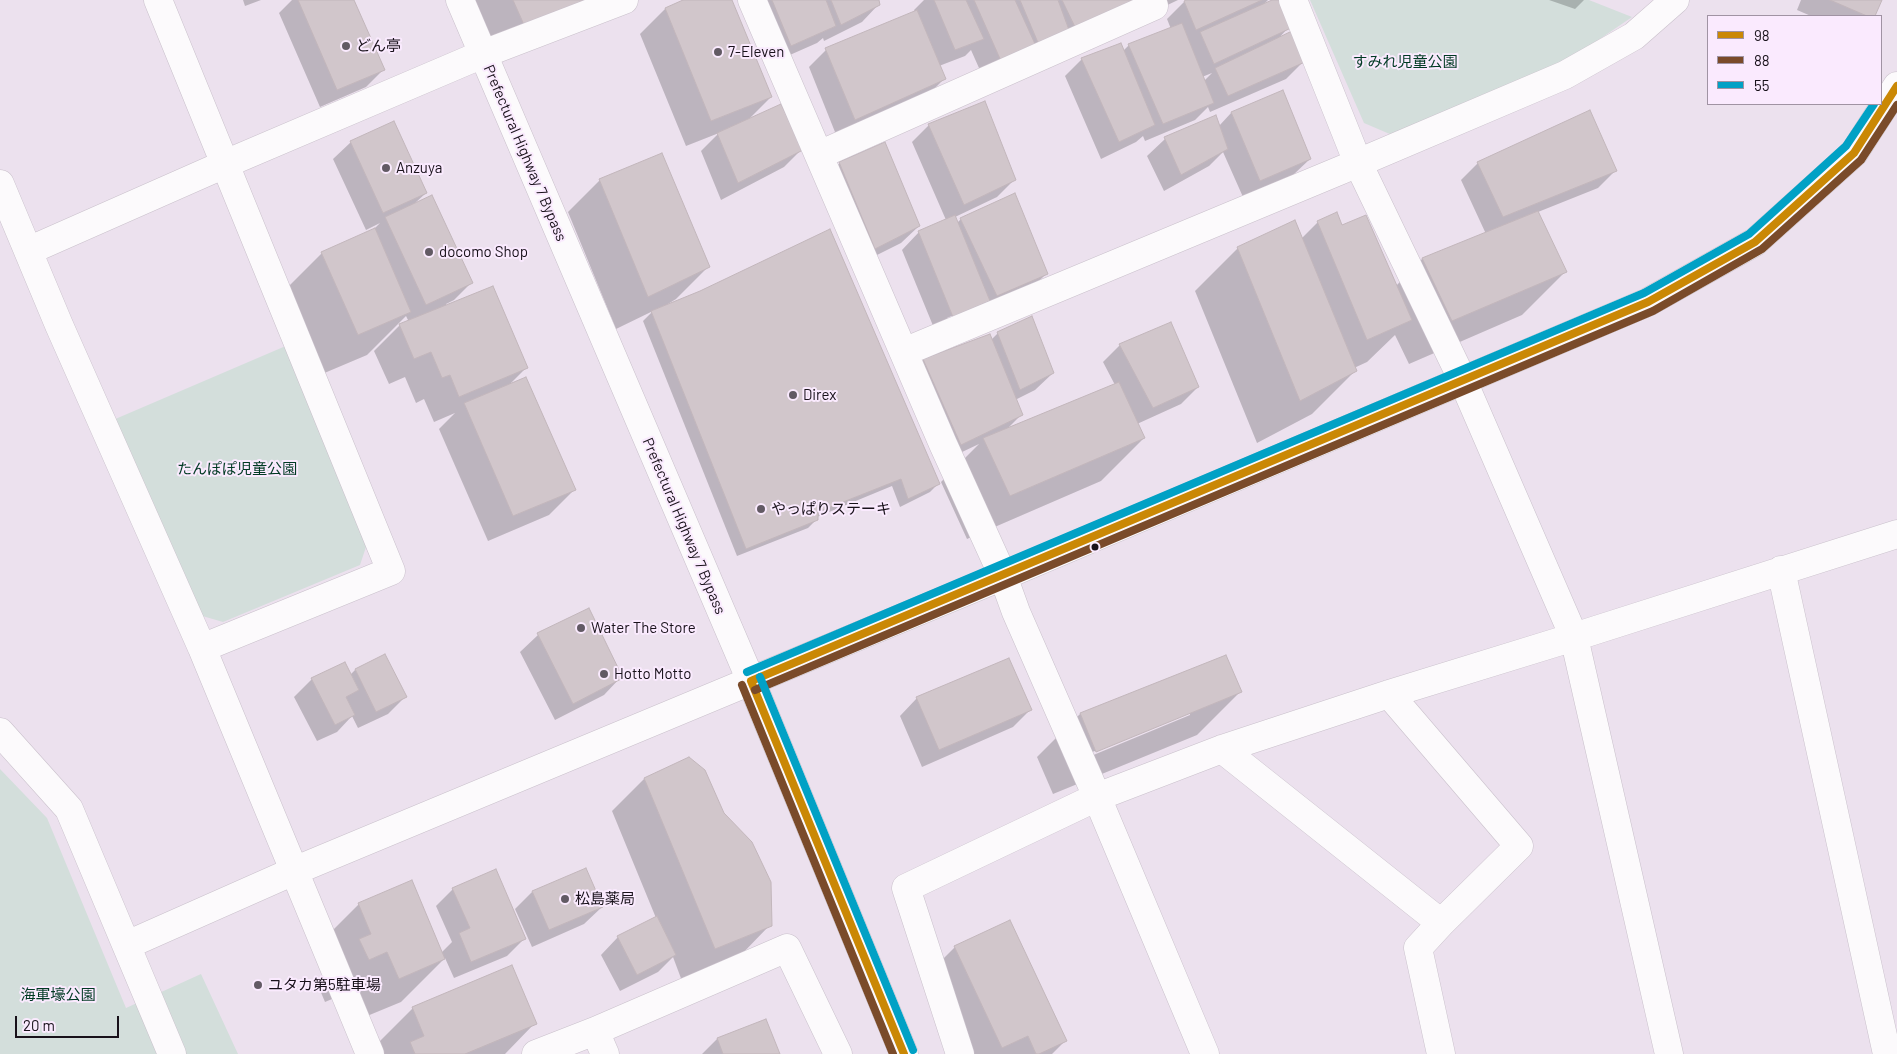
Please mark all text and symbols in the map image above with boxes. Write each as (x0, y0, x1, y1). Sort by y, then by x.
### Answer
legend (1707, 15, 1882, 105)
text: 98 (1754, 26, 1770, 44)
place label: どん亭 (356, 37, 401, 55)
marker: どん亭 (340, 40, 352, 52)
place label: 7-Eleven (728, 43, 784, 61)
marker: 7-Eleven (712, 46, 724, 58)
text: 88 (1754, 51, 1770, 69)
park label: すみれ児童公園 (1353, 53, 1457, 71)
street label: Prefectural Highway 7 Bypass (480, 62, 570, 244)
text: 55 (1754, 76, 1769, 94)
place label: Anzuya (396, 159, 442, 177)
marker: Anzuya (380, 162, 392, 174)
place label: docomo Shop (439, 243, 528, 261)
marker: docomo Shop (423, 246, 435, 258)
place label: Direx (803, 386, 836, 404)
marker: Direx (787, 389, 799, 401)
street label: Prefectural Highway 7 Bypass (639, 435, 729, 617)
park label: たんぽぽ児童公園 (177, 460, 297, 478)
place label: やっぱりステーキ (771, 500, 891, 518)
marker: やっぱりステーキ (755, 503, 767, 515)
unlabelled marker (1090, 542, 1100, 552)
place label: Water The Store (591, 619, 696, 637)
marker: Water The Store (575, 622, 587, 634)
place label: Hotto Motto (614, 665, 691, 683)
marker: Hotto Motto (598, 668, 610, 680)
place label: 松島薬局 (575, 890, 635, 908)
marker: 松島薬局 (559, 893, 571, 905)
place label: ユタカ第5駐車場 (268, 976, 381, 994)
marker: ユタカ第5駐車場 (252, 979, 264, 991)
park label: 海軍壕公園 (21, 986, 95, 1004)
scale bar (18, 1006, 121, 1038)
text: 20 m (23, 1016, 55, 1034)

